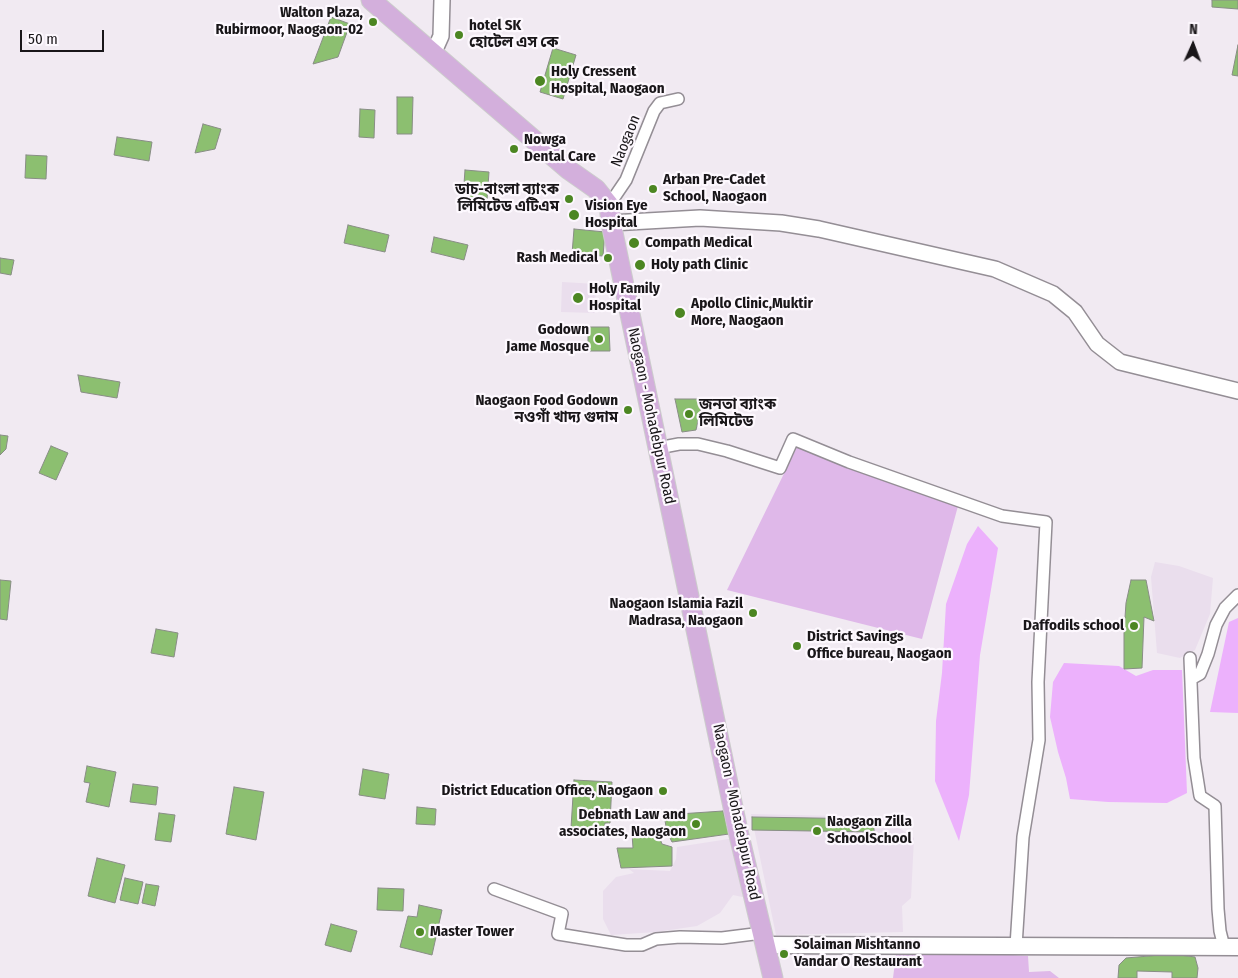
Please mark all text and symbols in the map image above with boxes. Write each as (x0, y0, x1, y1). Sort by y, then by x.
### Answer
place label: Walton Plaza, Rubirmoor, Naogaon-02 (215, 4, 363, 39)
marker: Walton Plaza, Rubirmoor, Naogaon-02 (367, 16, 379, 28)
place label: hotel SK হোটেল এস কে (469, 17, 558, 52)
scale bar (22, 20, 106, 52)
north arrow (1168, 20, 1218, 70)
text: N (1189, 21, 1198, 38)
marker: hotel SK হোটেল এস কে (453, 29, 465, 41)
text: 50 m (28, 30, 58, 48)
place label: Holy Cressent Hospital, Naogaon (551, 63, 665, 98)
marker: Holy Cressent Hospital, Naogaon (533, 74, 547, 88)
street label: Naogaon (607, 112, 645, 170)
place label: Nowga Dental Care (524, 131, 596, 166)
marker: Nowga Dental Care (508, 143, 520, 155)
place label: Arban Pre-Cadet School, Naogaon (663, 171, 767, 206)
place label: ডাচ-বাংলা ব্যাংক লিমিটেড এটিএম (455, 181, 559, 216)
marker: Arban Pre-Cadet School, Naogaon (647, 183, 659, 195)
marker: ডাচ-বাংলা ব্যাংক লিমিটেড এটিএম (563, 193, 575, 205)
place label: Vision Eye Hospital (585, 197, 648, 232)
marker: Vision Eye Hospital (567, 208, 581, 222)
place label: Compath Medical (645, 234, 752, 252)
marker: Compath Medical (627, 236, 641, 250)
place label: Rash Medical (517, 249, 598, 267)
marker: Rash Medical (602, 252, 614, 264)
place label: Holy path Clinic (651, 256, 748, 274)
marker: Holy path Clinic (633, 258, 647, 272)
place label: Holy Family Hospital (589, 280, 660, 315)
marker: Holy Family Hospital (571, 291, 585, 305)
place label: Apollo Clinic,Muktir More, Naogaon (691, 295, 813, 330)
marker: Apollo Clinic,Muktir More, Naogaon (673, 306, 687, 320)
place label: Godown Jame Mosque (506, 321, 589, 356)
street label: Naogaon - Mohadebpur Road (624, 326, 678, 506)
marker: Godown Jame Mosque (593, 333, 605, 345)
place label: Naogaon Food Godown নওগাঁ খাদ্য গুদাম (475, 392, 618, 427)
place label: জনতা ব্যাংক লিমিটেড (699, 396, 776, 431)
marker: Naogaon Food Godown নওগাঁ খাদ্য গুদাম (622, 404, 634, 416)
marker: জনতা ব্যাংক লিমিটেড (683, 408, 695, 420)
place label: Naogaon Islamia Fazil Madrasa, Naogaon (610, 595, 743, 630)
marker: Naogaon Islamia Fazil Madrasa, Naogaon (747, 607, 759, 619)
place label: Daffodils school (1023, 617, 1124, 635)
marker: Daffodils school (1128, 620, 1140, 632)
place label: District Savings Office bureau, Naogaon (807, 628, 952, 663)
marker: District Savings Office bureau, Naogaon (791, 640, 803, 652)
street label: Naogaon - Mohadebpur Road (709, 722, 763, 902)
place label: District Education Office, Naogaon (442, 782, 653, 800)
marker: District Education Office, Naogaon (657, 785, 669, 797)
place label: Debnath Law and associates, Naogaon (559, 806, 686, 841)
place label: Naogaon Zilla SchoolSchool (827, 813, 912, 848)
marker: Debnath Law and associates, Naogaon (690, 818, 702, 830)
marker: Naogaon Zilla SchoolSchool (811, 825, 823, 837)
place label: Master Tower (430, 923, 514, 941)
marker: Master Tower (414, 926, 426, 938)
place label: Solaiman Mishtanno Vandar O Restaurant (794, 936, 922, 971)
marker: Solaiman Mishtanno Vandar O Restaurant (778, 948, 790, 960)

